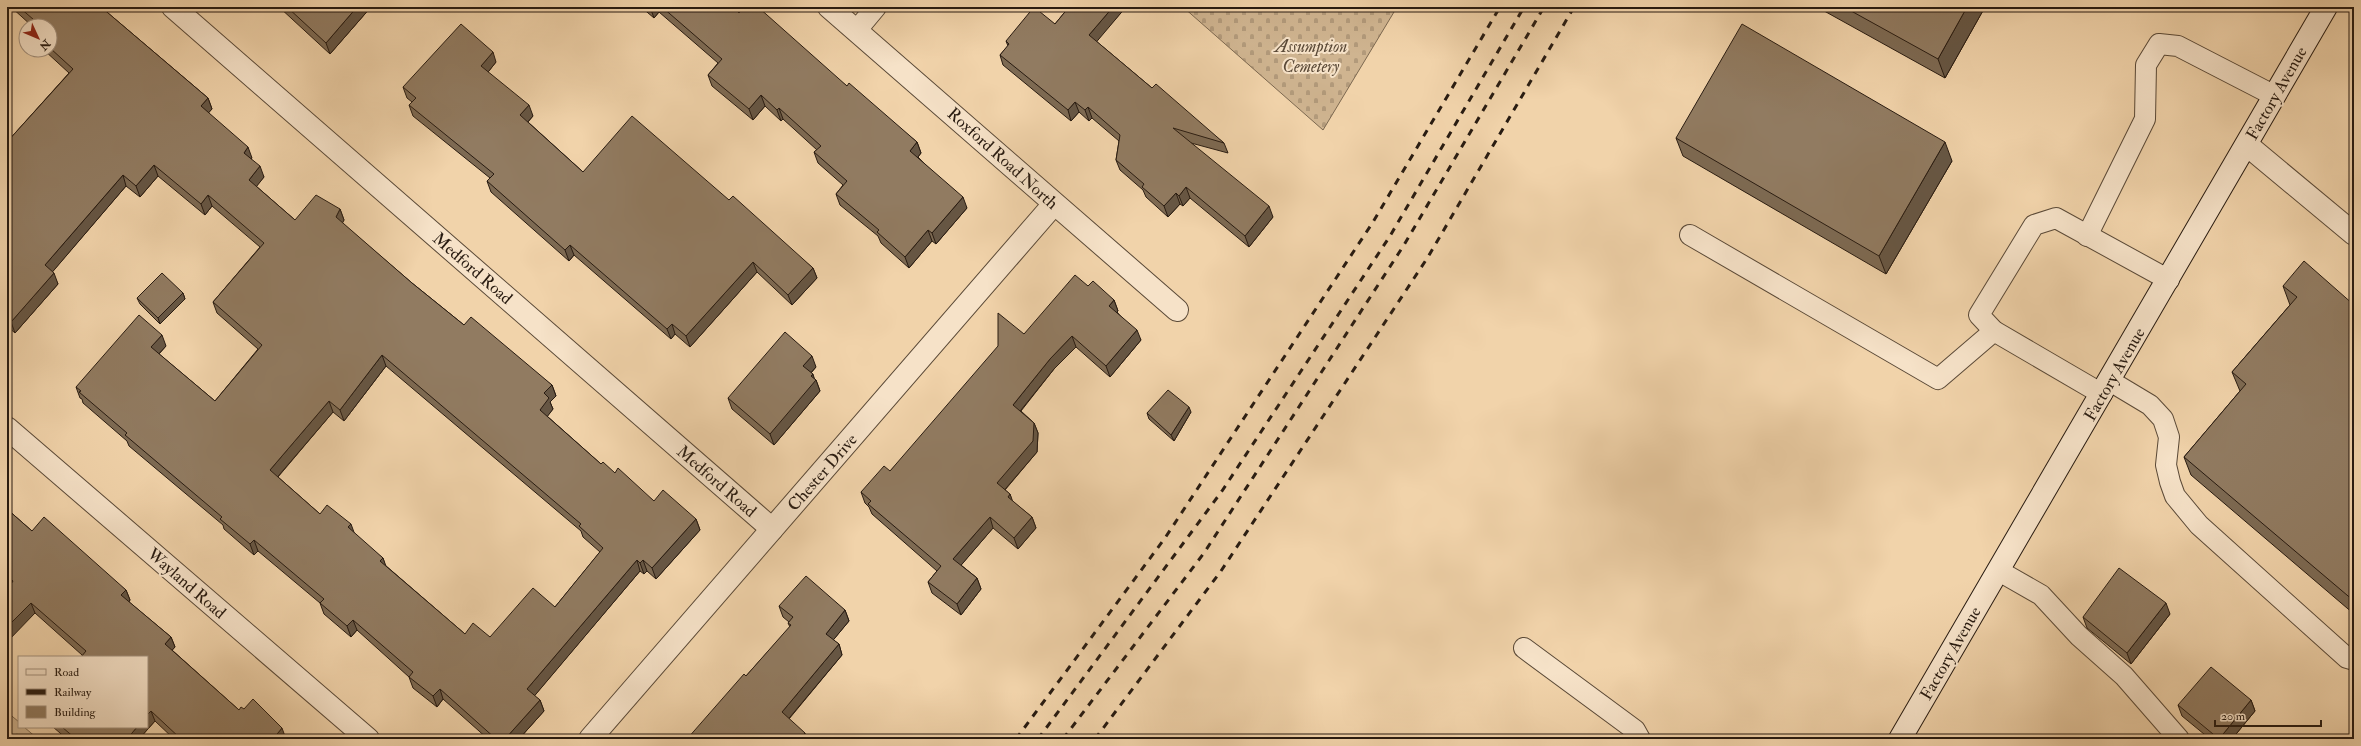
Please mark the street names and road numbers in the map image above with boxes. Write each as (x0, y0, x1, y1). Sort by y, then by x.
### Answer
street label: Factory Avenue (2241, 43, 2312, 144)
street label: Roxford Road North (943, 103, 1063, 214)
street label: Medford Road (428, 228, 517, 309)
street label: Factory Avenue (2079, 324, 2150, 425)
street label: Chester Drive (783, 429, 862, 515)
street label: Medford Road (672, 441, 761, 522)
street label: Wayland Road (142, 543, 231, 624)
street label: Factory Avenue (1915, 603, 1986, 704)

